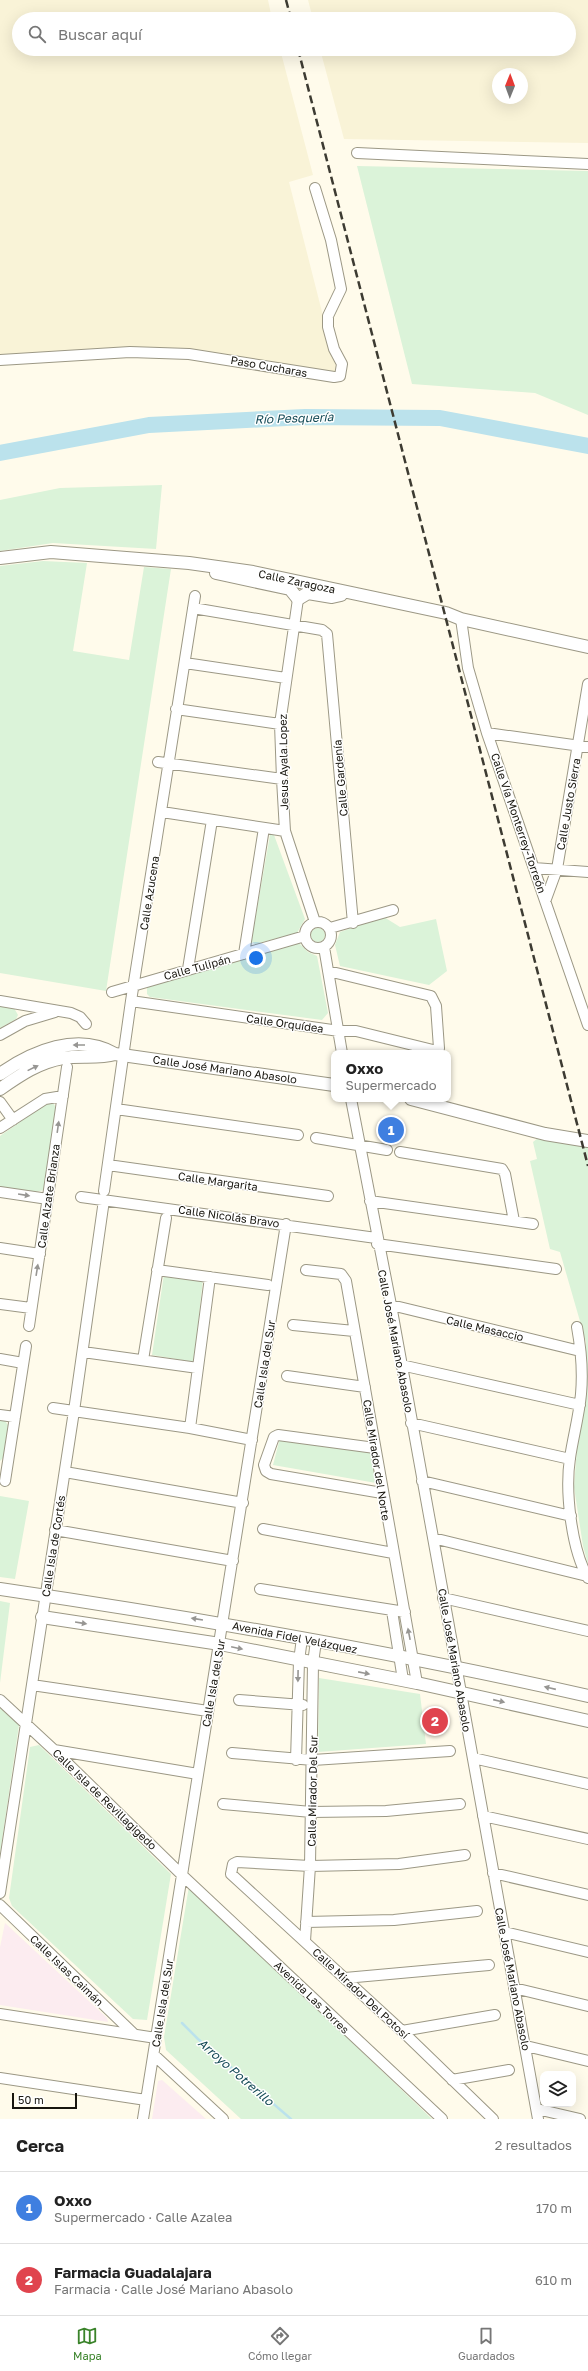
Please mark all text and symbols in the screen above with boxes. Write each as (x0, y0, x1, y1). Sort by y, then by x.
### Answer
search box (12, 12, 576, 56)
icon: search (26, 23, 48, 45)
text: Buscar aquí (58, 25, 142, 43)
north arrow (492, 68, 528, 104)
street label: Paso Cucharas (230, 353, 309, 379)
water label: Río Pesquería (254, 409, 335, 427)
street label: Calle Zaragoza (257, 567, 337, 595)
street label: Jesus Ayala Lopez (276, 713, 290, 810)
street label: Calle Gardenía (330, 739, 350, 817)
street label: Calle Vía Monterrey-Torreón (489, 751, 549, 895)
street label: Calle Justo Sierra (554, 757, 582, 851)
street label: Calle Azucena (137, 855, 161, 931)
your location (246, 948, 266, 968)
street label: Calle Tulipán (162, 952, 232, 982)
street label: Calle Orquídea (246, 1011, 324, 1035)
one-way arrow (72, 1042, 85, 1048)
popup (331, 1050, 451, 1102)
street label: Calle José Mariano Abasolo (152, 1052, 298, 1086)
text: Oxxo (345, 1059, 383, 1077)
one-way arrow (27, 1065, 39, 1071)
text: Supermercado (345, 1077, 437, 1093)
pin: 1 (378, 1115, 404, 1145)
one-way arrow (55, 1121, 61, 1134)
street label: Calle Alzate Brianza (34, 1143, 62, 1249)
street label: Calle Margarita (177, 1169, 259, 1193)
one-way arrow (18, 1192, 30, 1198)
street label: Calle Nicolás Bravo (178, 1202, 281, 1230)
one-way arrow (34, 1264, 40, 1276)
street label: Calle José Mariano Abasolo (376, 1268, 416, 1414)
street label: Calle Masaccio (445, 1313, 525, 1343)
street label: Calle Isla del Sur (251, 1318, 277, 1409)
street label: Calle Mirador del Norte (361, 1398, 393, 1522)
street label: Calle Isla de Cortés (39, 1494, 67, 1598)
street label: Calle José Mariano Abasolo (436, 1587, 474, 1733)
one-way arrow (191, 1616, 203, 1622)
street label: Avenida Fidel Velázquez (231, 1618, 359, 1656)
one-way arrow (75, 1620, 87, 1626)
one-way arrow (405, 1627, 411, 1640)
street label: Calle Isla del Sur (199, 1637, 227, 1728)
one-way arrow (231, 1645, 243, 1651)
one-way arrow (295, 1670, 301, 1683)
one-way arrow (358, 1670, 371, 1676)
one-way arrow (544, 1684, 556, 1690)
one-way arrow (493, 1698, 505, 1704)
pin: 2 (422, 1706, 448, 1736)
street label: Calle Mirador Del Sur (305, 1735, 319, 1847)
street label: Calle Isla de Revillagigedo (50, 1746, 160, 1852)
street label: Calle José Mariano Abasolo (493, 1906, 533, 2052)
street label: Calle Islas Caimán (28, 1932, 106, 2008)
street label: Calle Mirador Del Potosí (310, 1945, 413, 2042)
street label: Calle Isla del Sur (149, 1957, 175, 2048)
street label: Avenida Las Torres (272, 1958, 352, 2036)
water label: Arroyo Potrerillo (195, 2035, 277, 2109)
map controls (540, 2071, 576, 2107)
button: layers (540, 2071, 576, 2107)
scale bar (12, 2091, 77, 2110)
text: 50 m (18, 2093, 44, 2106)
text: Cerca (16, 2135, 64, 2156)
text: 2 resultados (495, 2137, 572, 2153)
text: Oxxo (54, 2191, 92, 2209)
text: 1 (26, 2200, 32, 2216)
text: 170 m (536, 2200, 572, 2216)
text: Supermercado · Calle Azalea (54, 2209, 232, 2225)
text: Farmacia Guadalajara (54, 2263, 212, 2281)
text: 2 (25, 2272, 33, 2288)
text: 610 m (535, 2272, 572, 2288)
text: Farmacia · Calle José Mariano Abasolo (54, 2281, 293, 2297)
tab: Mapa (73, 2325, 102, 2362)
tab: Cómo llegar (248, 2325, 312, 2362)
tab: Guardados (458, 2325, 515, 2362)

